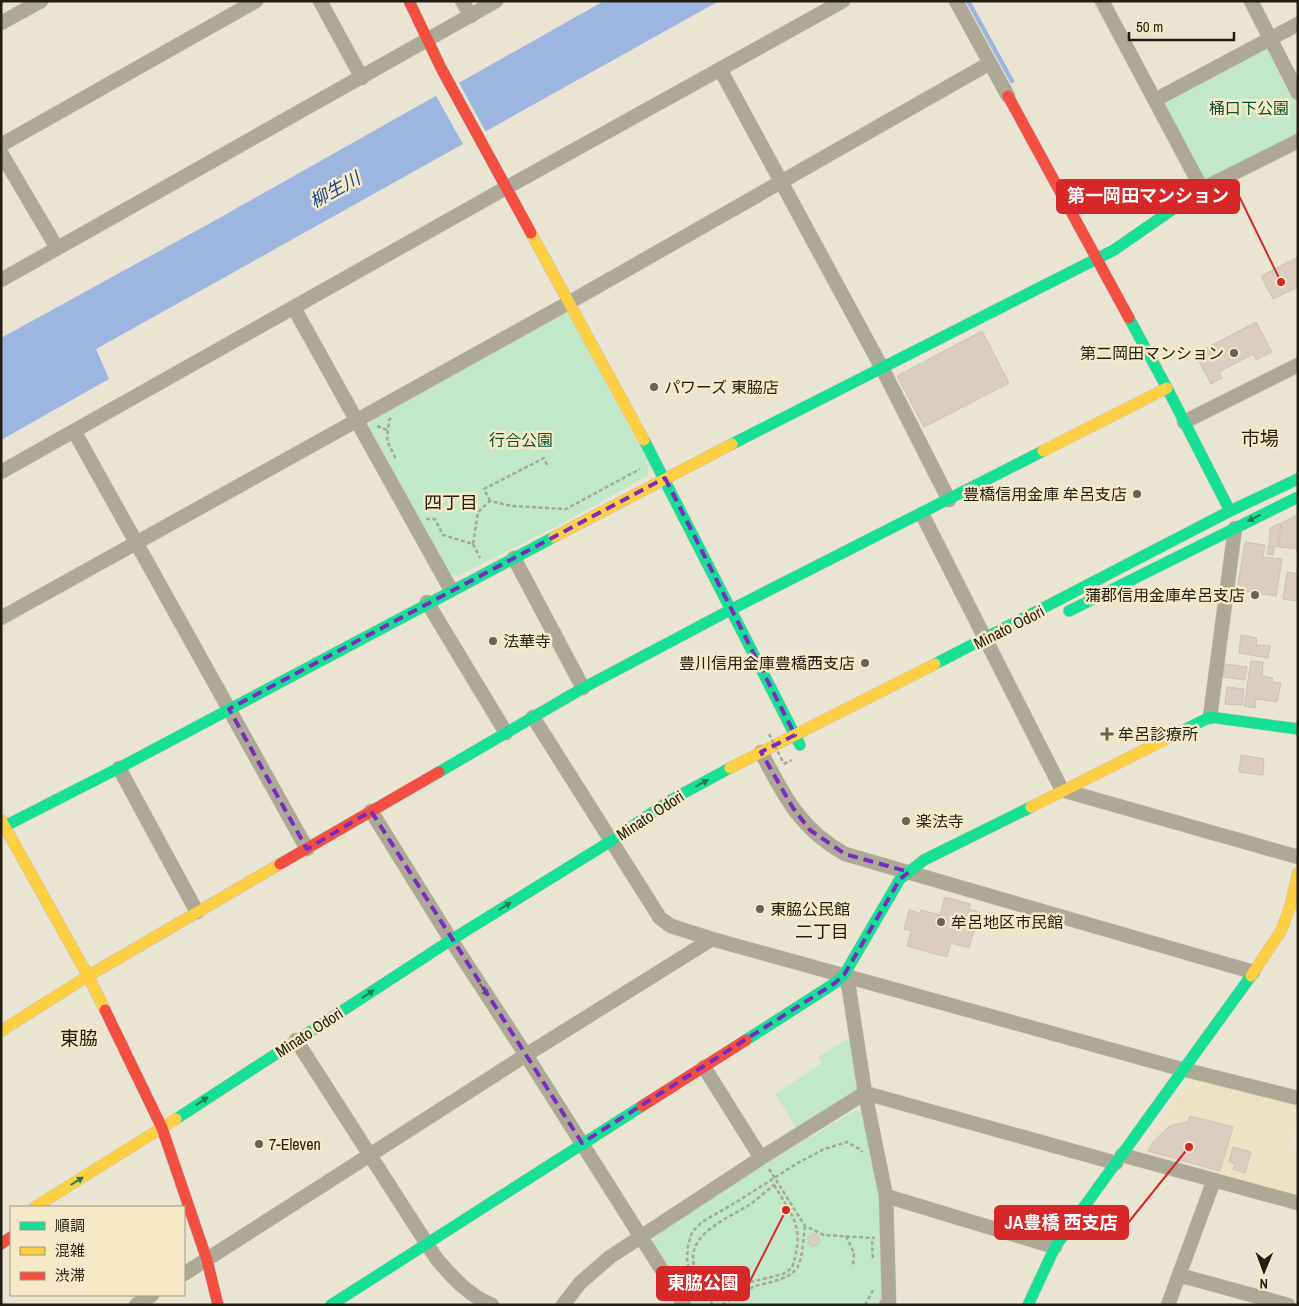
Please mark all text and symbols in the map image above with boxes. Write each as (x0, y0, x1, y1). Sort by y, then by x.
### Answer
scale bar (1129, 10, 1234, 42)
text: 50 m (1136, 16, 1163, 37)
park label: 桶口下公園 (1209, 97, 1289, 119)
water label: 柳生川 (305, 165, 366, 214)
callout: 第一岡田マンション (1057, 180, 1239, 213)
text: 第一岡田マンション (1067, 183, 1229, 208)
place label: 第二岡田マンション (1080, 342, 1224, 364)
marker: 第二岡田マンション (1228, 347, 1240, 359)
place label: パワーズ 東脇店 (664, 376, 779, 398)
marker: パワーズ 東脇店 (648, 381, 660, 393)
district label: 市場 (1241, 425, 1279, 451)
park label: 行合公園 (489, 429, 553, 451)
place label: 豊橋信用金庫 牟呂支店 (963, 483, 1127, 505)
marker: 豊橋信用金庫 牟呂支店 (1131, 488, 1143, 500)
district label: 四丁目 (424, 490, 478, 515)
one-way arrow (1247, 514, 1261, 522)
place label: 蒲郡信用金庫牟呂支店 (1085, 584, 1245, 606)
marker: 蒲郡信用金庫牟呂支店 (1249, 589, 1261, 601)
street label: Minato Odori (970, 600, 1048, 654)
place label: 法華寺 (503, 630, 551, 652)
marker: 法華寺 (487, 635, 499, 647)
place label: 豊川信用金庫豊橋西支店 (679, 652, 855, 674)
marker: 豊川信用金庫豊橋西支店 (859, 657, 871, 669)
place label: 牟呂診療所 (1118, 723, 1198, 745)
marker: 牟呂診療所 (1100, 727, 1114, 741)
one-way arrow (695, 779, 709, 787)
street label: Minato Odori (612, 785, 688, 845)
place label: 楽法寺 (916, 810, 964, 832)
marker: 楽法寺 (900, 815, 912, 827)
place label: 東脇公民館 (770, 898, 850, 920)
one-way arrow (498, 901, 511, 911)
marker: 東脇公民館 (754, 903, 766, 915)
place label: 牟呂地区市民館 (951, 911, 1063, 933)
marker: 牟呂地区市民館 (935, 916, 947, 928)
district label: 二丁目 (795, 919, 849, 944)
one-way arrow (479, 984, 489, 997)
one-way arrow (361, 989, 375, 998)
street label: Minato Odori (271, 1002, 347, 1062)
district label: 東脇 (60, 1025, 98, 1051)
one-way arrow (196, 1097, 209, 1106)
place label: 7-Eleven (269, 1133, 321, 1155)
marker: 7-Eleven (253, 1138, 265, 1150)
one-way arrow (70, 1177, 83, 1186)
legend (10, 1206, 185, 1296)
callout: JA豊橋 西支店 (995, 1206, 1128, 1239)
text: JA豊橋 西支店 (1005, 1210, 1117, 1235)
text: 順調 (55, 1215, 85, 1236)
text: 混雑 (55, 1240, 85, 1261)
north arrow (1239, 1246, 1289, 1296)
text: 渋滞 (55, 1265, 85, 1286)
callout: 東脇公園 (657, 1267, 749, 1300)
text: 東脇公園 (667, 1270, 739, 1295)
text: N (1259, 1275, 1268, 1293)

